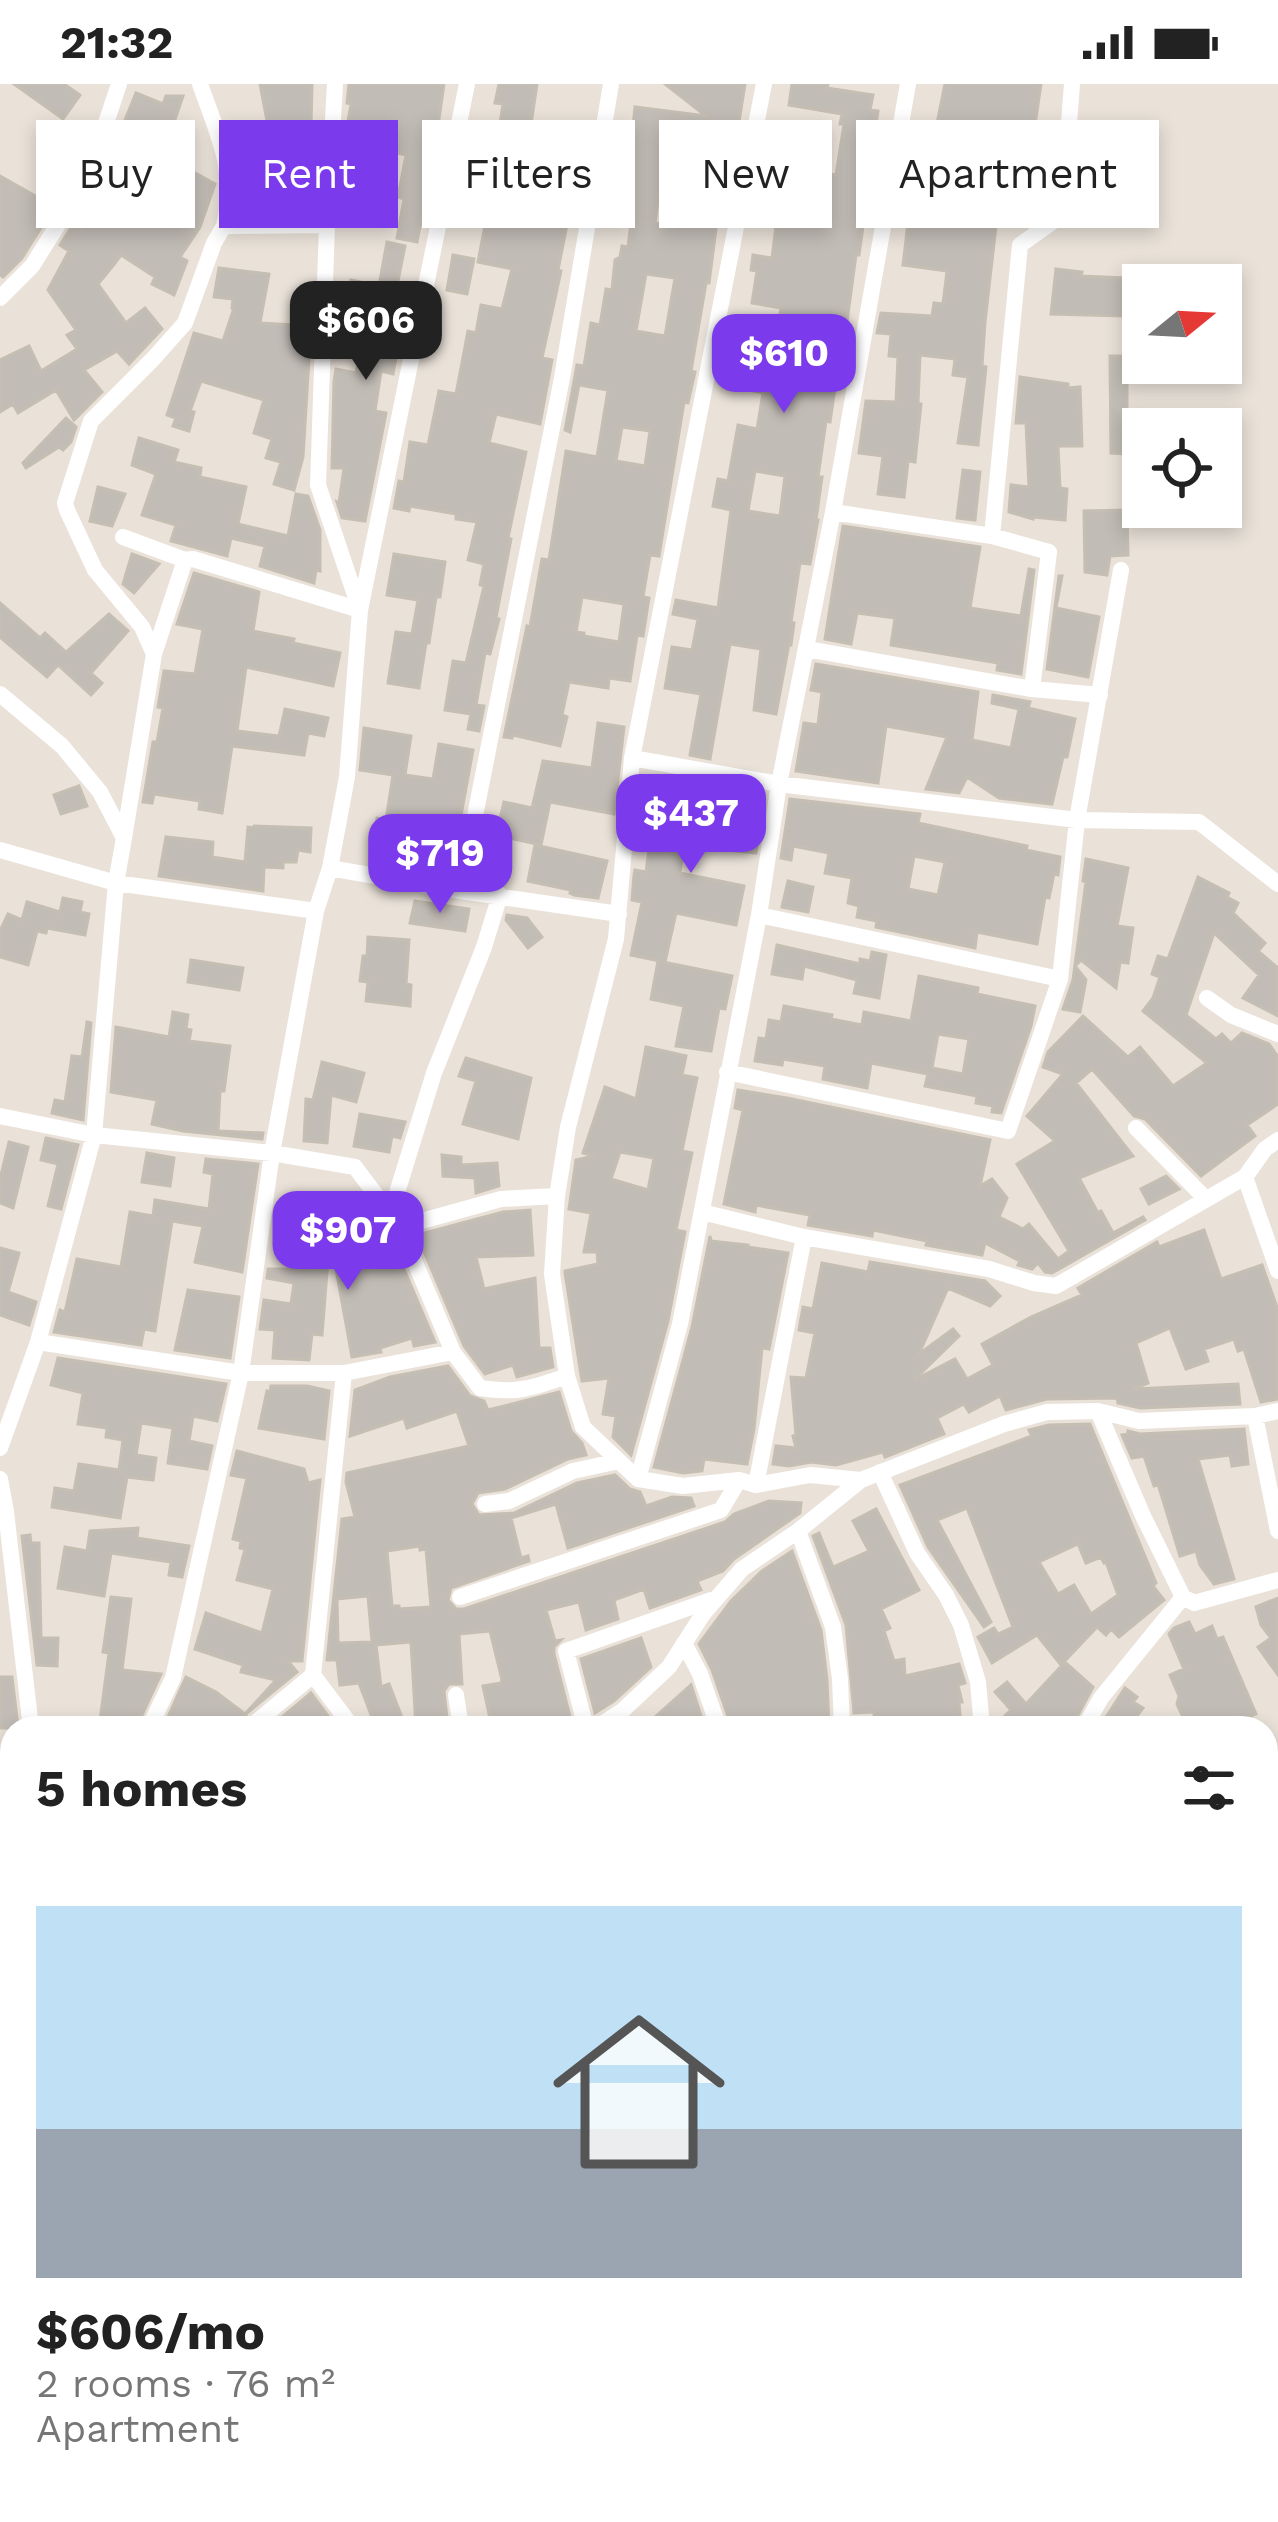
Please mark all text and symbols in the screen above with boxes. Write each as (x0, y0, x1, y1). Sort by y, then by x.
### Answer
text: 21:32 (60, 16, 173, 69)
chip: Buy (36, 120, 195, 228)
chip: Rent (219, 120, 398, 228)
chip: Filters (422, 120, 635, 228)
chip: New (659, 120, 832, 228)
chip: Apartment (856, 120, 1159, 228)
north arrow (1122, 264, 1242, 384)
map controls (1122, 264, 1242, 528)
pin: $606 (295, 281, 437, 383)
text: $606 (317, 297, 415, 342)
pin: $610 (713, 314, 855, 416)
text: $610 (739, 330, 829, 375)
button: locate (1122, 408, 1242, 528)
pin: $437 (620, 774, 762, 876)
text: $437 (643, 790, 739, 835)
pin: $719 (369, 814, 511, 916)
text: $719 (395, 830, 485, 875)
pin: $907 (277, 1191, 419, 1293)
text: $907 (300, 1207, 396, 1252)
icon: filters (1176, 1755, 1242, 1821)
text: 5 homes (36, 1759, 247, 1818)
icon: home (531, 1984, 747, 2200)
text: $606/mo (36, 2302, 265, 2361)
text: 2 rooms · 76 m² (36, 2361, 335, 2406)
text: Apartment (36, 2406, 239, 2451)

